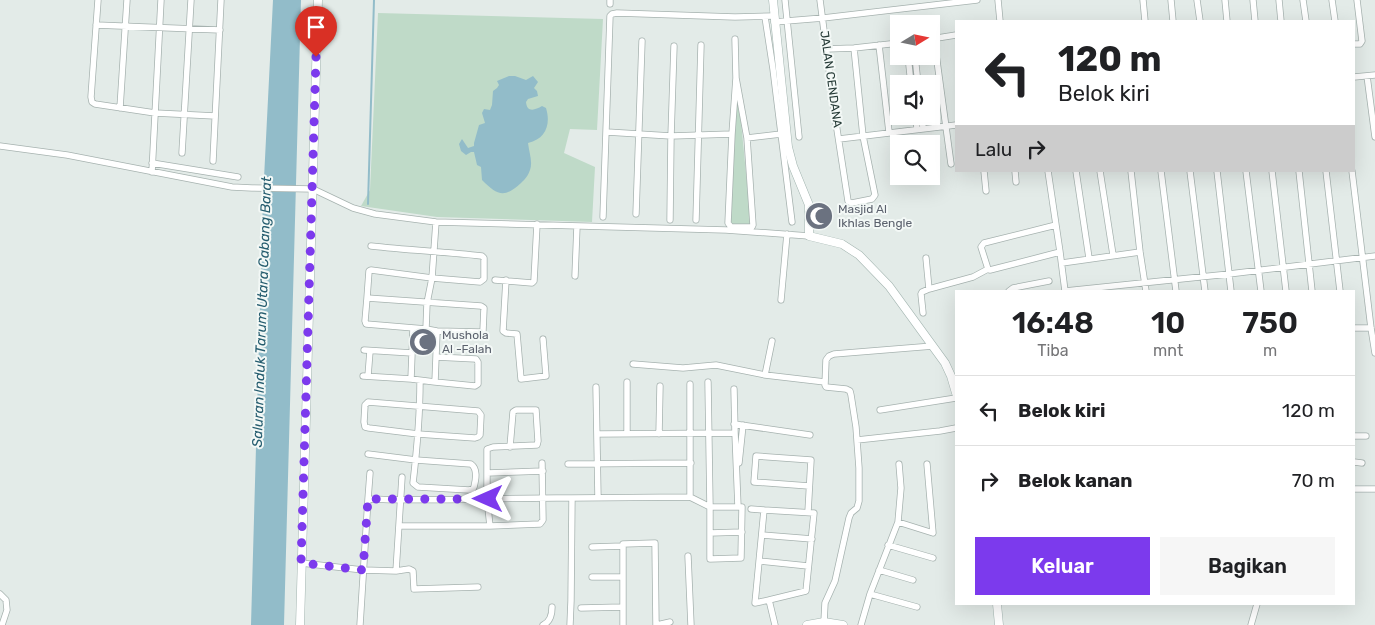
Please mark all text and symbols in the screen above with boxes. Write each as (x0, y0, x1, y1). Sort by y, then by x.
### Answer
pin (295, 6, 337, 57)
icon: arrive (302, 13, 330, 41)
north arrow (890, 15, 940, 65)
map controls (890, 15, 940, 185)
street label: JALAN CENDANA (817, 30, 845, 128)
text: 120 m (1058, 38, 1161, 80)
icon: left (975, 40, 1040, 105)
button: sound (890, 75, 940, 125)
text: Belok kiri (1058, 80, 1150, 107)
button: search (890, 135, 940, 185)
icon: right (1022, 135, 1050, 163)
text: Lalu (975, 138, 1012, 161)
water label: Saluran Induk Tarum Utara Cabang Barat (249, 176, 275, 448)
mosque icon: Masjid Al Ikhlas Bengle (804, 201, 834, 231)
place label: Masjid Al Ikhlas Bengle (838, 202, 912, 230)
text: 16:48 (1012, 305, 1094, 341)
text: 10 (1151, 305, 1185, 341)
text: 750 (1242, 305, 1298, 341)
mosque icon: Mushola Al -Falah (408, 327, 438, 357)
place label: Mushola Al -Falah (442, 328, 492, 356)
text: Tiba (1037, 341, 1069, 360)
text: mnt (1153, 341, 1183, 360)
text: m (1263, 341, 1277, 360)
icon: left (975, 397, 1003, 425)
text: Belok kiri (1018, 399, 1105, 422)
text: 120 m (1282, 399, 1335, 422)
icon: right (975, 467, 1003, 495)
text: Belok kanan (1018, 469, 1133, 492)
text: 70 m (1292, 469, 1335, 492)
position arrow (461, 472, 513, 524)
button: Keluar (975, 537, 1150, 595)
button: Bagikan (1160, 537, 1335, 595)

